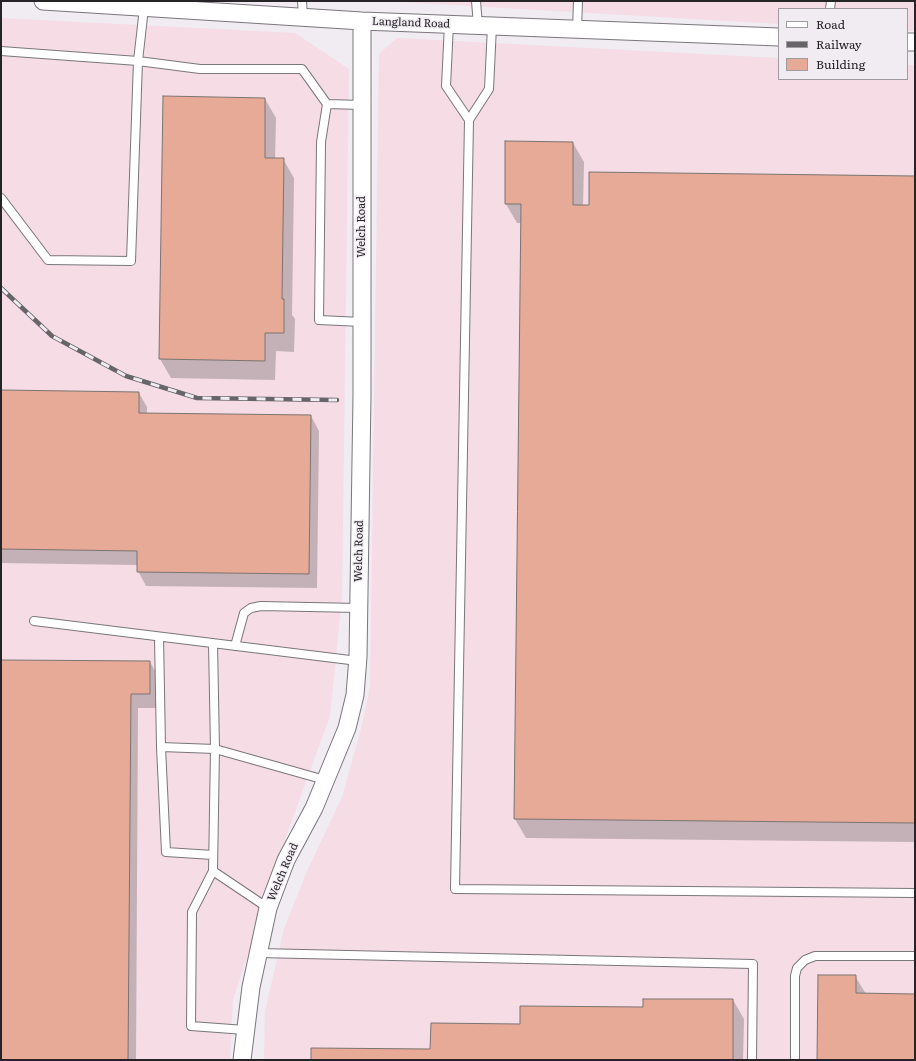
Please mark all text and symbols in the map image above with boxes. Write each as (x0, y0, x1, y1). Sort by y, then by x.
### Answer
legend (778, 8, 908, 80)
street label: Langland Road (372, 15, 450, 31)
text: Road (816, 15, 845, 33)
text: Railway (816, 35, 862, 53)
text: Building (816, 55, 865, 73)
street label: Welch Road (355, 196, 369, 258)
street label: Welch Road (352, 520, 366, 582)
street label: Welch Road (265, 841, 301, 903)

